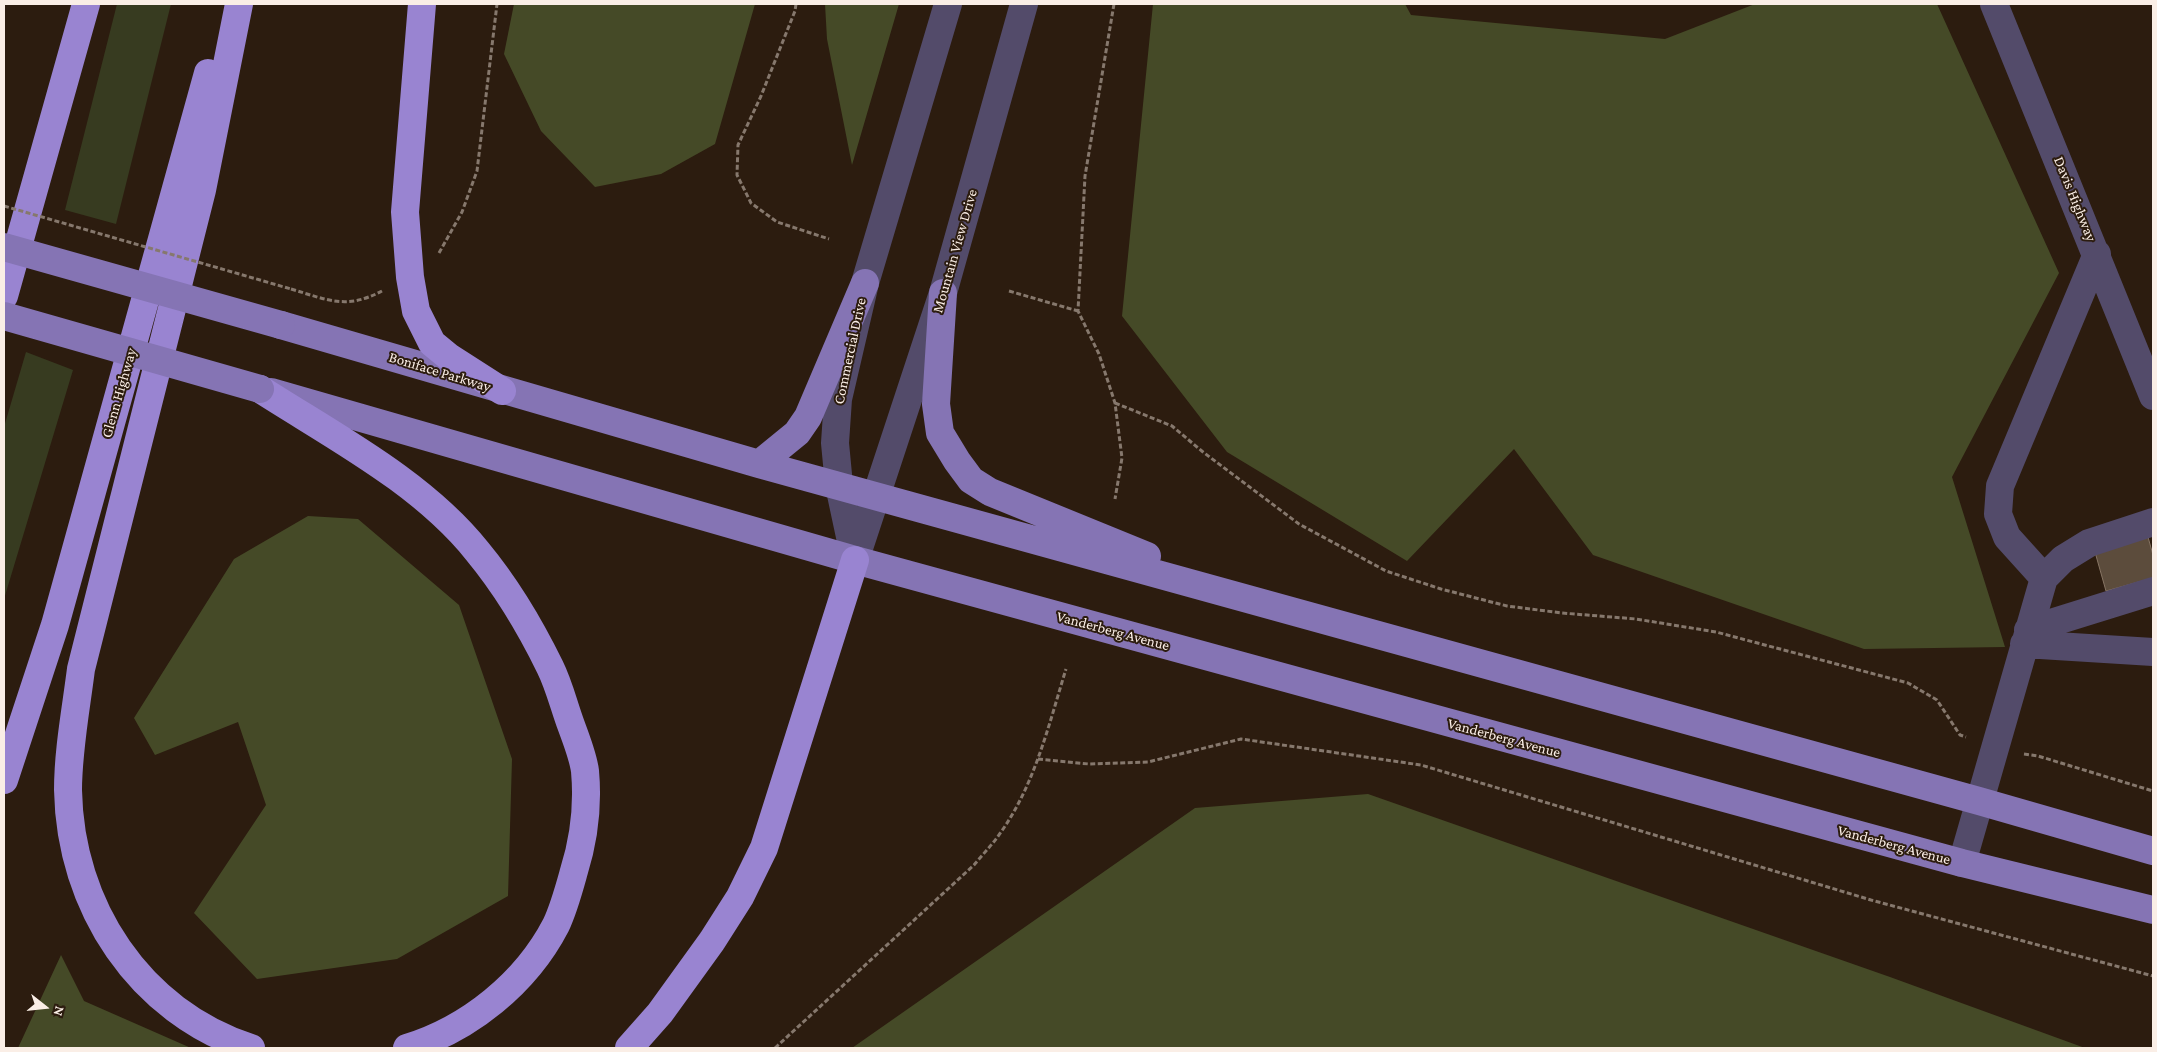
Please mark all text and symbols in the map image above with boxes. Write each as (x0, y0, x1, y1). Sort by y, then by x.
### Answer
street label: Davis Highway (2050, 154, 2100, 244)
street label: Mountain View Drive (929, 187, 981, 315)
street label: Commercial Drive (830, 296, 870, 406)
street label: Glenn Highway (98, 346, 140, 440)
street label: Boniface Parkway (387, 348, 493, 396)
street label: Vanderberg Avenue (1055, 607, 1171, 655)
street label: Vanderberg Avenue (1446, 714, 1562, 762)
street label: Vanderberg Avenue (1836, 821, 1952, 869)
north arrow (20, 982, 70, 1032)
text: N (50, 1004, 68, 1018)

